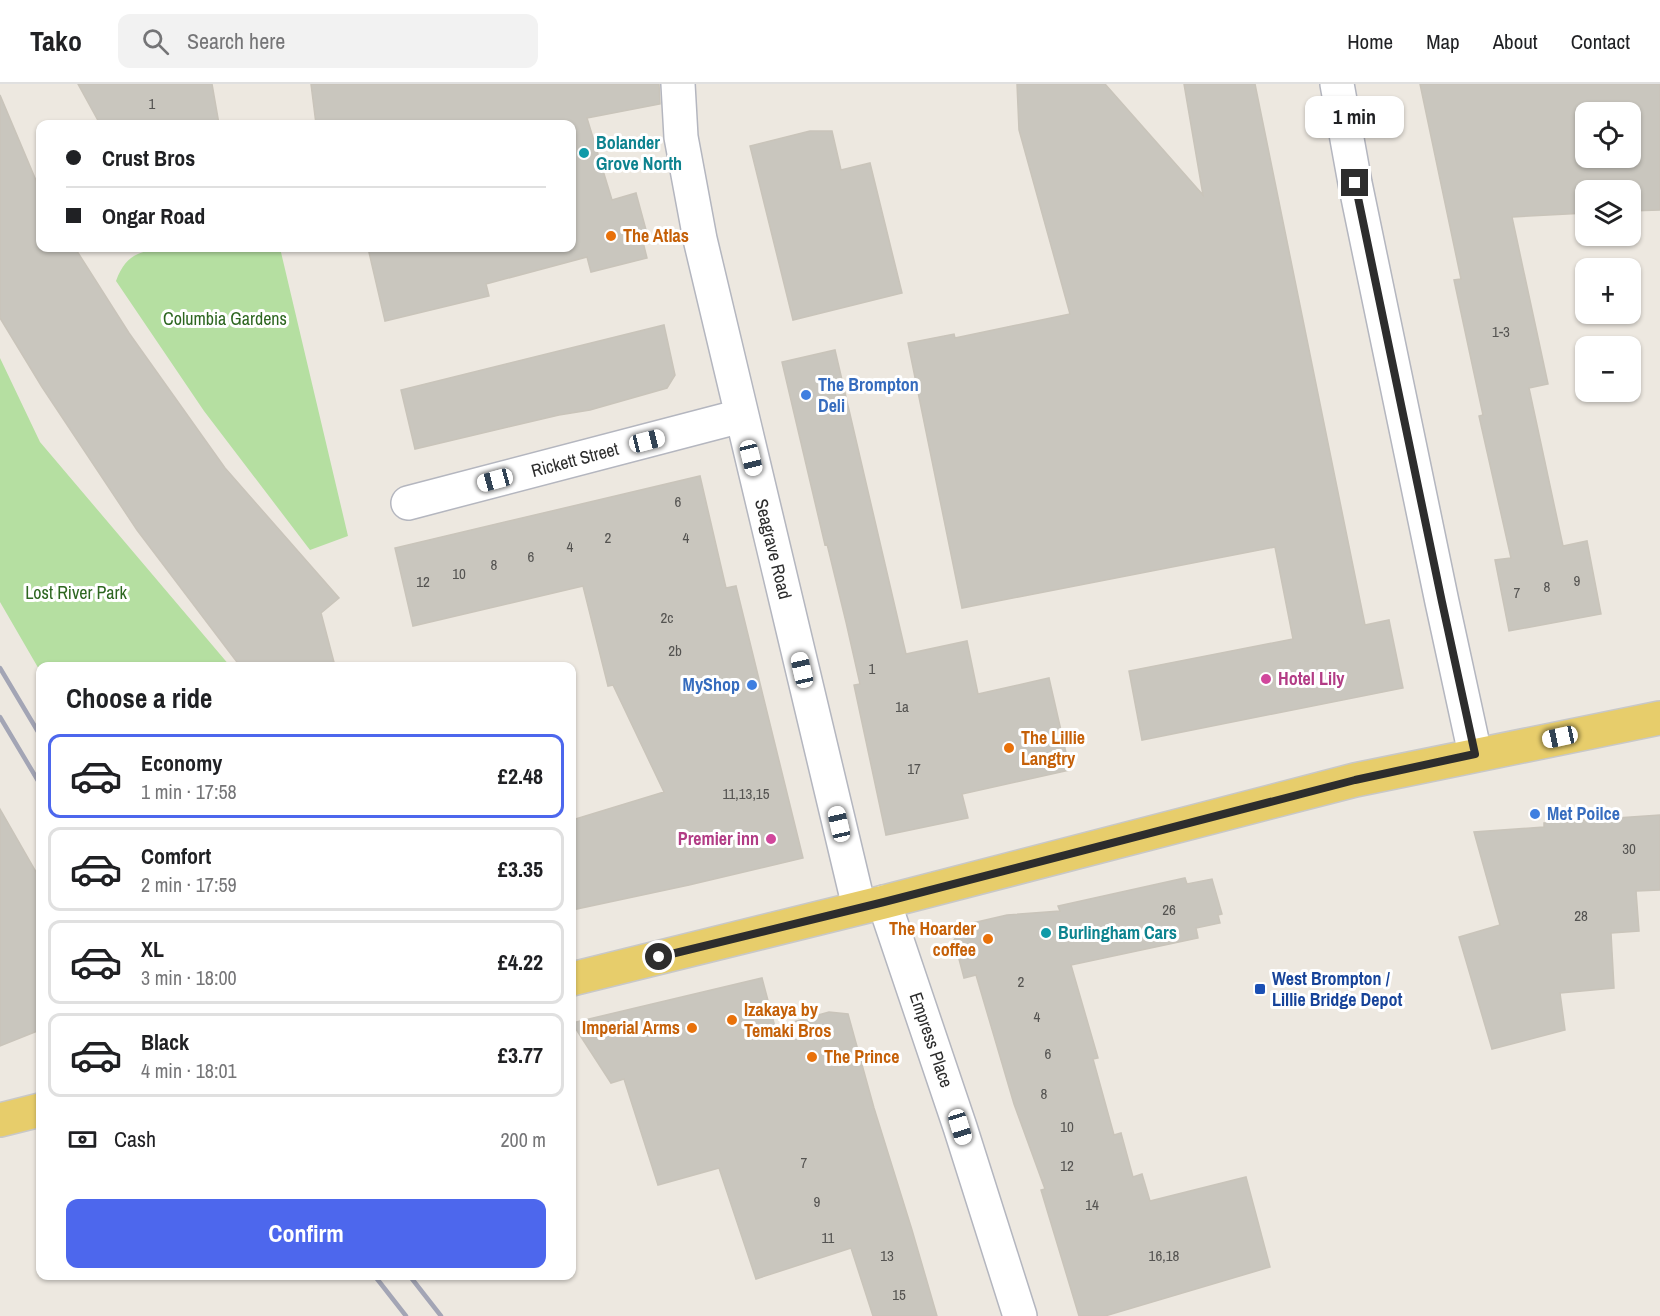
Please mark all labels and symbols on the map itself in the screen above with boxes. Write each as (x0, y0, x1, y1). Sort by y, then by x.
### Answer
house number: 1 (149, 93, 156, 114)
callout: 1 min (1306, 96, 1404, 138)
place label: Bolander Grove North (596, 130, 682, 176)
marker: Bolander Grove North (577, 146, 591, 160)
route end (1341, 169, 1368, 196)
place label: The Atlas (623, 223, 689, 248)
marker: The Atlas (604, 229, 618, 243)
park label: Columbia Gardens (163, 306, 287, 331)
house number: 1-3 (1492, 321, 1510, 342)
place label: The Brompton Deli (818, 372, 919, 418)
marker: The Brompton Deli (799, 388, 813, 402)
car (627, 428, 667, 454)
street label: Rickett Street (528, 436, 621, 483)
car (738, 438, 764, 478)
car (475, 467, 515, 493)
house number: 6 (675, 491, 682, 512)
street label: Seagrave Road (749, 496, 798, 602)
house number: 2 (605, 527, 612, 548)
house number: 4 (683, 527, 690, 548)
house number: 4 (567, 536, 574, 557)
house number: 6 (528, 546, 535, 567)
house number: 8 (491, 554, 498, 575)
house number: 10 (452, 563, 466, 584)
house number: 9 (1574, 570, 1581, 591)
house number: 12 (416, 571, 430, 592)
house number: 8 (1544, 576, 1551, 597)
park label: Lost River Park (25, 580, 127, 605)
house number: 7 (1514, 582, 1521, 603)
house number: 2c (661, 607, 674, 628)
house number: 2b (668, 640, 682, 661)
car (789, 650, 815, 690)
house number: 1 (869, 658, 876, 679)
place label: Hotel Lily (1278, 666, 1345, 691)
place label: MyShop (683, 672, 740, 697)
marker: Hotel Lily (1259, 672, 1273, 686)
marker: MyShop (745, 678, 759, 692)
house number: 1a (895, 696, 909, 717)
car (1541, 724, 1579, 750)
place label: The Lillie Langtry (1021, 725, 1085, 771)
marker: The Lillie Langtry (1002, 741, 1016, 755)
house number: 17 (907, 758, 921, 779)
house number: 11,13,15 (723, 783, 770, 804)
place label: Met Poilce (1547, 801, 1620, 826)
car (826, 804, 852, 844)
marker: Met Poilce (1528, 807, 1542, 821)
place label: Premier inn (678, 826, 759, 851)
marker: Premier inn (764, 832, 778, 846)
house number: 30 (1622, 838, 1636, 859)
house number: 26 (1162, 899, 1176, 920)
house number: 28 (1574, 905, 1588, 926)
place label: The Hoarder coffee (889, 916, 976, 962)
place label: Burlingham Cars (1058, 920, 1177, 945)
marker: Burlingham Cars (1039, 926, 1053, 940)
marker: The Hoarder coffee (981, 932, 995, 946)
route start (645, 943, 672, 970)
place label: West Brompton / Lillie Bridge Depot (1272, 966, 1402, 1012)
house number: 2 (1018, 971, 1025, 992)
marker: West Brompton / Lillie Bridge Depot (1253, 982, 1267, 996)
street label: Empress Place (903, 989, 959, 1091)
place label: Izakaya by Temaki Bros (744, 997, 832, 1043)
house number: 4 (1034, 1006, 1041, 1027)
marker: Izakaya by Temaki Bros (725, 1013, 739, 1027)
place label: Imperial Arms (582, 1015, 680, 1040)
marker: Imperial Arms (685, 1021, 699, 1035)
house number: 6 (1045, 1043, 1052, 1064)
place label: The Prince (824, 1044, 899, 1069)
marker: The Prince (805, 1050, 819, 1064)
house number: 8 (1041, 1083, 1048, 1104)
car (946, 1107, 974, 1147)
house number: 10 (1060, 1116, 1074, 1137)
house number: 7 (801, 1152, 808, 1173)
house number: 12 (1060, 1155, 1074, 1176)
house number: 9 (814, 1191, 821, 1212)
house number: 14 (1085, 1194, 1099, 1215)
house number: 11 (822, 1227, 835, 1248)
house number: 13 (880, 1245, 894, 1266)
house number: 16,18 (1149, 1245, 1180, 1266)
house number: 15 (892, 1284, 906, 1305)

